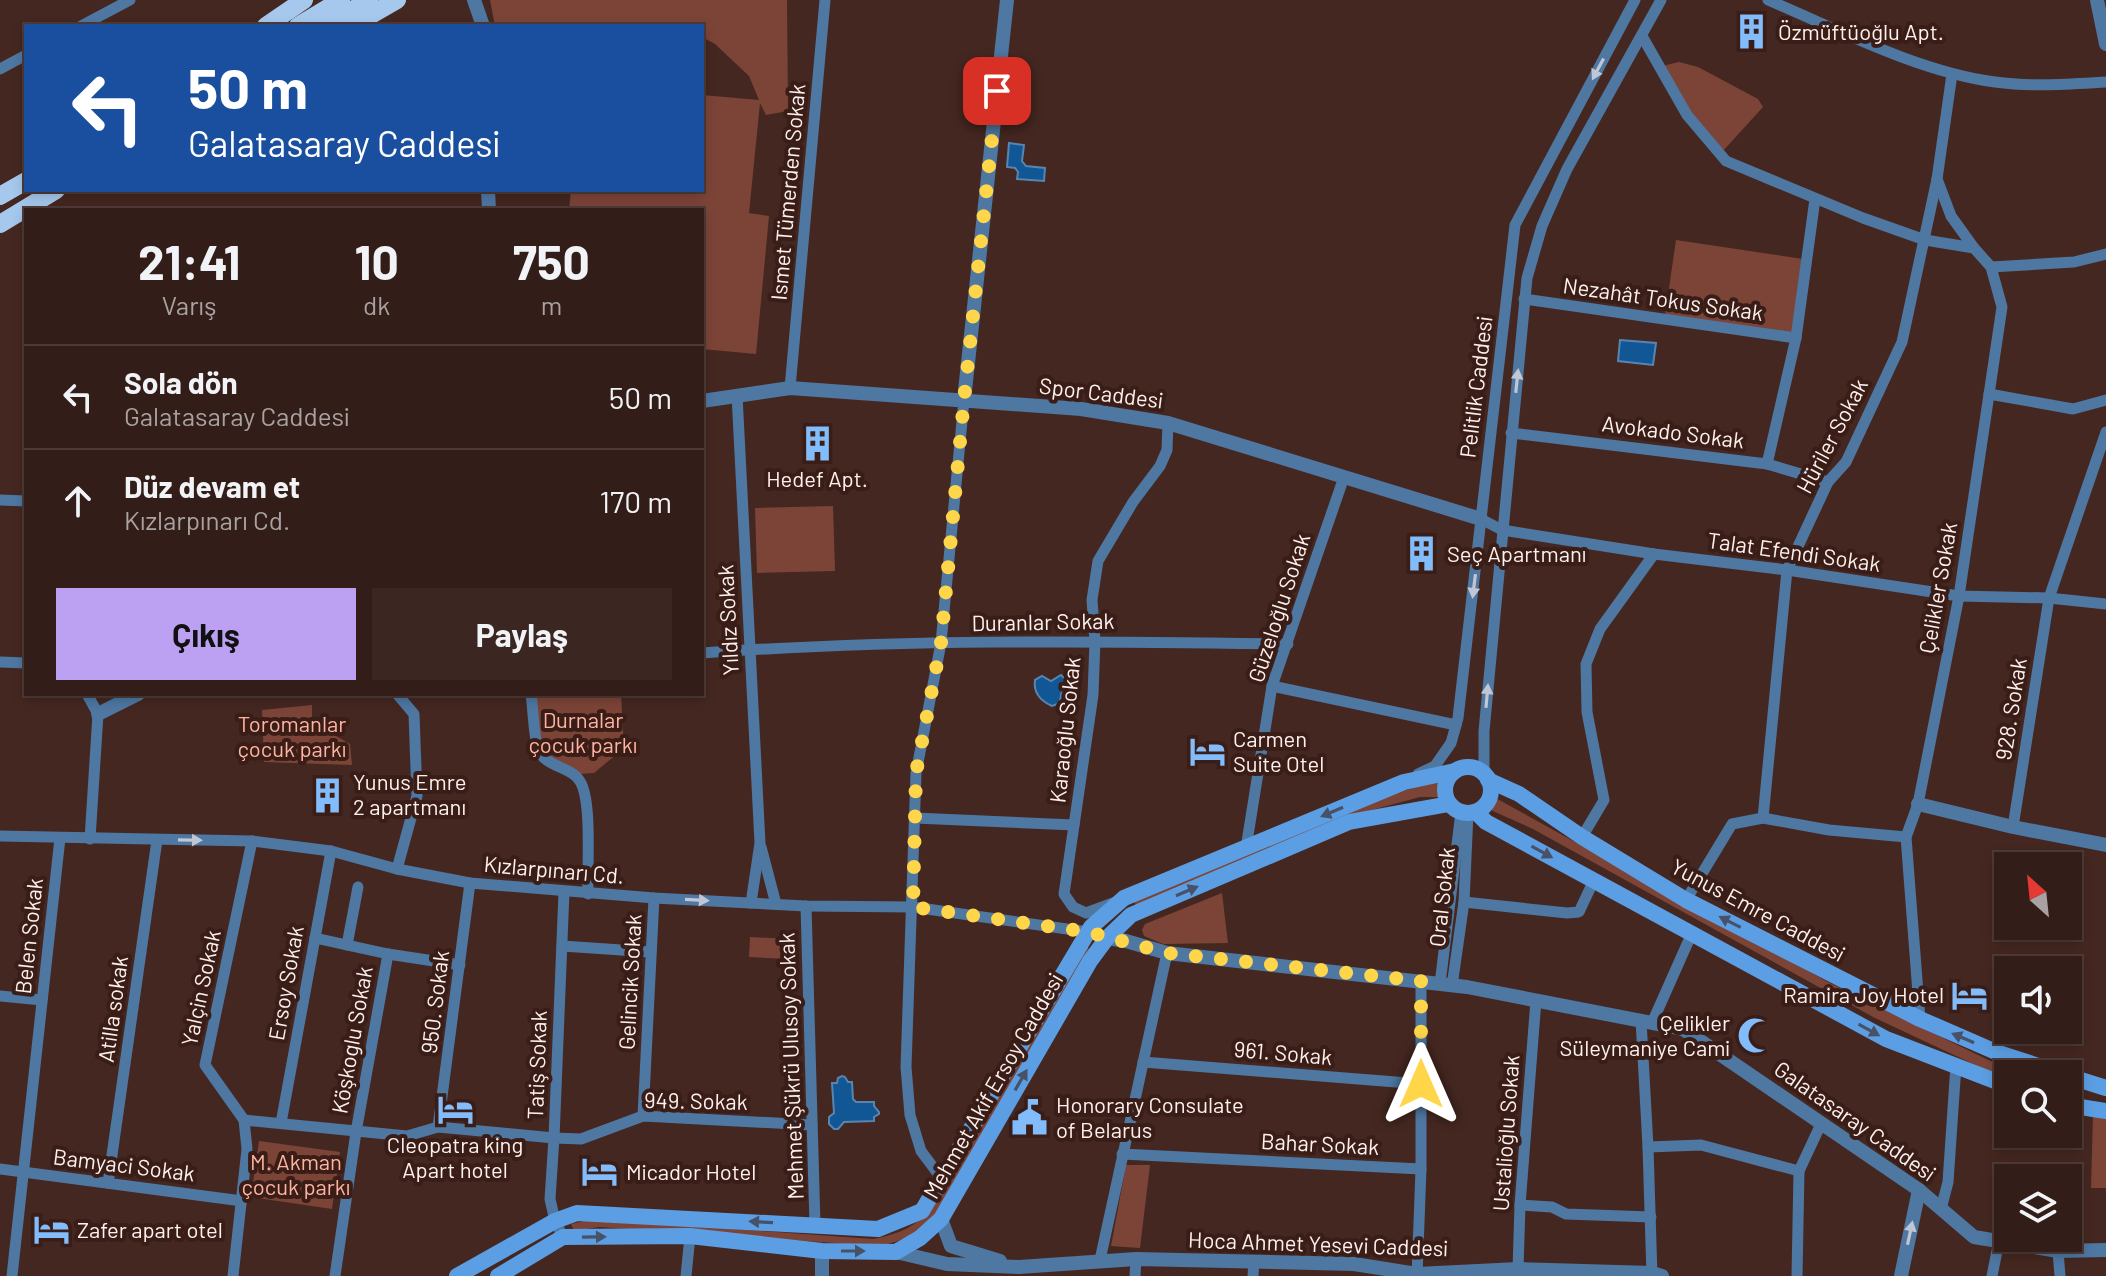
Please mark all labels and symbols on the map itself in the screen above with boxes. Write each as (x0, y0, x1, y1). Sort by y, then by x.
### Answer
building icon: Özmüftüoğlu Apt. (1733, 13, 1771, 51)
place label: Özmüftüoğlu Apt. (1778, 18, 1944, 44)
pin (963, 57, 1031, 125)
one-way arrow (1591, 58, 1605, 80)
street label: Ismet Tümerden Sokak (765, 83, 809, 301)
street label: Nezahât Tokus Sokak (1561, 271, 1765, 325)
street label: Pelitlik Caddesi (1453, 315, 1497, 459)
one-way arrow (1510, 369, 1523, 394)
street label: Spor Caddesi (1038, 372, 1164, 412)
street label: Hüriler Sokak (1790, 374, 1872, 497)
street label: Avokado Sokak (1600, 409, 1746, 453)
building icon: Hedef Apt. (798, 424, 836, 462)
place label: Hedef Apt. (766, 465, 868, 491)
street label: Çelikler Sokak (1913, 520, 1961, 656)
street label: Talat Efendi Sokak (1706, 526, 1882, 576)
street label: Güzeloğlu Sokak (1242, 530, 1314, 685)
building icon: Seç Apartmanı (1402, 535, 1440, 573)
place label: Seç Apartmanı (1447, 540, 1586, 566)
street label: Yıldız Sokak (711, 564, 743, 676)
one-way arrow (1467, 574, 1480, 599)
street label: Duranlar Sokak (971, 607, 1115, 635)
street label: Karaoğlu Sokak (1043, 656, 1085, 804)
street label: 928. Sokak (1989, 656, 2031, 762)
one-way arrow (1481, 683, 1494, 708)
park label: Durnalar çocuk parkı (528, 706, 638, 757)
park label: Toromanlar çocuk parkı (237, 710, 347, 761)
place label: Carmen Suite Otel (1233, 725, 1324, 776)
hotel icon: Carmen Suite Otel (1188, 733, 1226, 771)
place label: Yunus Emre 2 apartmanı (353, 768, 466, 819)
building icon: Yunus Emre 2 apartmanı (308, 776, 346, 814)
one-way arrow (1320, 805, 1344, 818)
one-way arrow (178, 834, 203, 846)
one-way arrow (1531, 844, 1553, 858)
street label: Oral Sokak (1423, 846, 1459, 948)
street label: Kızlarpınarı Cd. (483, 850, 625, 888)
street label: Yunus Emre Caddesi (1667, 852, 1850, 966)
north arrow (1994, 852, 2082, 940)
street label: Belen Sokak (9, 877, 47, 995)
one-way arrow (1175, 885, 1199, 898)
one-way arrow (685, 894, 710, 907)
street label: Gelincik Sokak (612, 913, 646, 1051)
one-way arrow (1719, 915, 1742, 929)
street label: Ersoy Sokak (262, 924, 308, 1042)
street label: Yalçin Sokak (175, 927, 225, 1048)
street label: Mehmet Şükrü Ulusoy Sokak (772, 932, 808, 1200)
street label: 950. Sokak (415, 949, 453, 1055)
street label: Atilla sokak (92, 954, 132, 1064)
street label: Köşkoglu Sokak (325, 964, 377, 1116)
street label: Mehmet Akif Ersoy Caddesi (917, 968, 1067, 1203)
hotel icon: Ramira Joy Hotel (1951, 976, 1989, 1014)
place label: Ramira Joy Hotel (1783, 981, 1944, 1007)
place label: Çelikler Süleymaniye Cami (1559, 1009, 1730, 1060)
street label: Tatiş Sokak (521, 1010, 551, 1120)
mosque icon: Çelikler Süleymaniye Cami (1737, 1017, 1775, 1055)
one-way arrow (1857, 1023, 1880, 1036)
one-way arrow (1951, 1031, 1975, 1044)
street label: 961. Sokak (1233, 1035, 1333, 1069)
position arrow (1379, 1042, 1463, 1126)
street label: Ustalioğlu Sokak (1487, 1054, 1523, 1212)
street label: Galatasaray Caddesi (1770, 1055, 1941, 1186)
one-way arrow (1014, 1069, 1028, 1091)
street label: 949. Sokak (644, 1086, 748, 1114)
hotel icon: Cleopatra king Apart hotel (436, 1090, 474, 1128)
place label: Honorary Consulate of Belarus (1056, 1091, 1244, 1142)
public building icon: Honorary Consulate of Belarus (1011, 1099, 1049, 1137)
street label: Bahar Sokak (1260, 1127, 1380, 1159)
place label: Cleopatra king Apart hotel (387, 1131, 523, 1182)
street label: Bamyaci Sokak (52, 1142, 196, 1186)
park label: M. Akman çocuk parkı (241, 1148, 351, 1199)
hotel icon: Micador Hotel (581, 1153, 619, 1191)
place label: Micador Hotel (626, 1158, 756, 1184)
hotel icon: Zafer apart otel (32, 1211, 70, 1249)
place label: Zafer apart otel (77, 1216, 223, 1242)
one-way arrow (748, 1216, 773, 1229)
one-way arrow (1904, 1220, 1917, 1245)
street label: Hoca Ahmet Yesevi Caddesi (1188, 1225, 1448, 1261)
one-way arrow (582, 1230, 607, 1243)
one-way arrow (841, 1245, 866, 1258)

